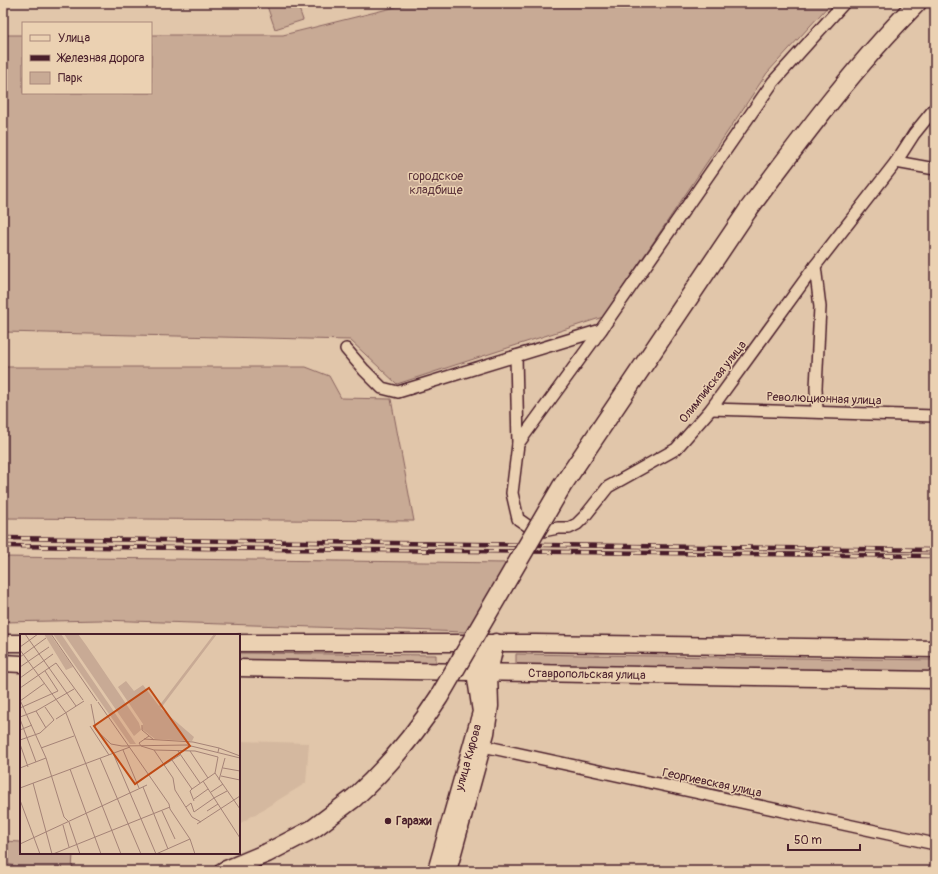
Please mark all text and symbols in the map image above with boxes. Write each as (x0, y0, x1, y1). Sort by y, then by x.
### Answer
legend (22, 22, 152, 94)
text: Улица (58, 31, 90, 46)
text: Железная дорога (56, 51, 145, 66)
text: Парк (58, 71, 83, 86)
park label: городское кладбище (409, 169, 463, 198)
street label: Олимпийская улица (676, 338, 750, 426)
street label: Революционная улица (766, 389, 882, 409)
inset map (20, 634, 240, 854)
street label: Ставропольская улица (528, 665, 646, 683)
street label: улица Кирова (451, 722, 485, 793)
street label: Георгиевская улица (661, 765, 763, 801)
place label: Гаражи (396, 814, 432, 829)
marker: Гаражи (383, 816, 393, 826)
scale bar (788, 826, 860, 852)
text: 50 m (794, 833, 822, 848)

